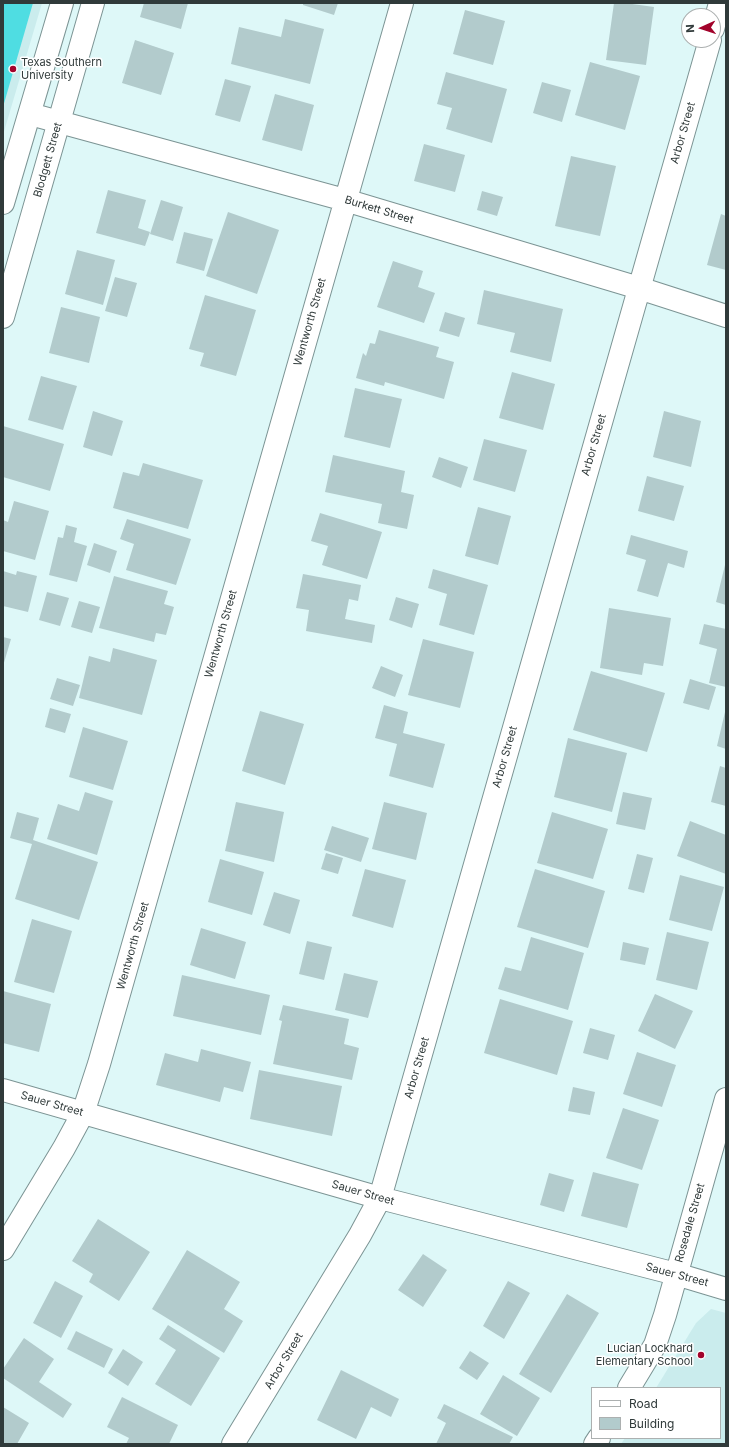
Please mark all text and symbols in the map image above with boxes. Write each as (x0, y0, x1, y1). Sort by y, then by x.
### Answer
north arrow (681, 8, 721, 48)
text: N (683, 24, 697, 33)
place label: Texas Southern University (21, 56, 102, 82)
marker: Texas Southern University (8, 64, 18, 74)
street label: Arbor Street (668, 101, 698, 165)
street label: Blodgett Street (31, 121, 65, 199)
street label: Burkett Street (343, 193, 415, 227)
street label: Wentworth Street (291, 276, 329, 368)
street label: Arbor Street (579, 413, 609, 477)
street label: Wentworth Street (202, 588, 240, 680)
street label: Arbor Street (490, 725, 520, 789)
street label: Wentworth Street (114, 900, 152, 992)
street label: Arbor Street (402, 1036, 432, 1100)
street label: Sauer Street (19, 1089, 85, 1119)
street label: Sauer Street (330, 1178, 396, 1208)
street label: Rosedale Street (672, 1182, 708, 1264)
street label: Sauer Street (644, 1260, 710, 1290)
street label: Arbor Street (262, 1330, 306, 1392)
place label: Lucian Lockhard Elementary School (596, 1342, 693, 1368)
marker: Lucian Lockhard Elementary School (696, 1350, 706, 1360)
legend (591, 1387, 721, 1439)
text: Road (629, 1396, 658, 1411)
text: Building (629, 1416, 674, 1431)

